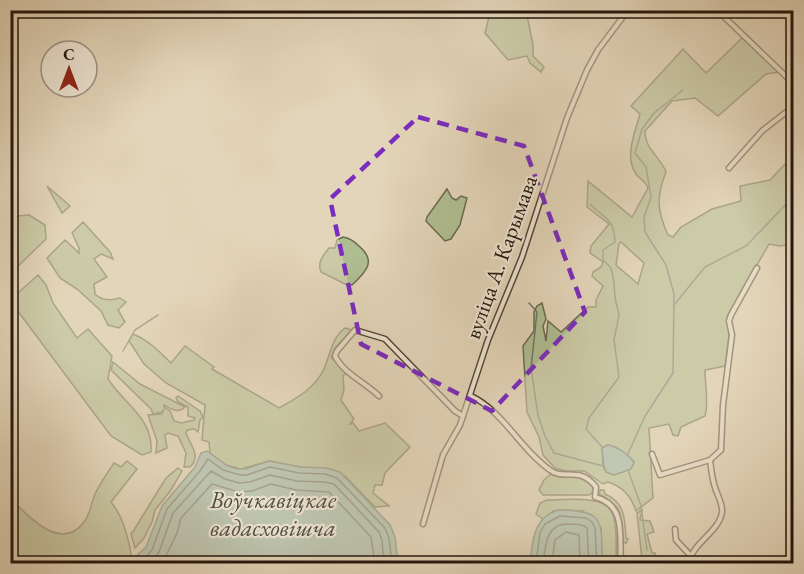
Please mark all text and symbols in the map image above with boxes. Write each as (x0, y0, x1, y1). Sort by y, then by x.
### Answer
north arrow (39, 39, 99, 99)
text: С (63, 44, 75, 65)
street label: вуліца А. Карымава (458, 171, 544, 343)
water label: Воўчкавіцкае вадасховішча (209, 484, 337, 543)

